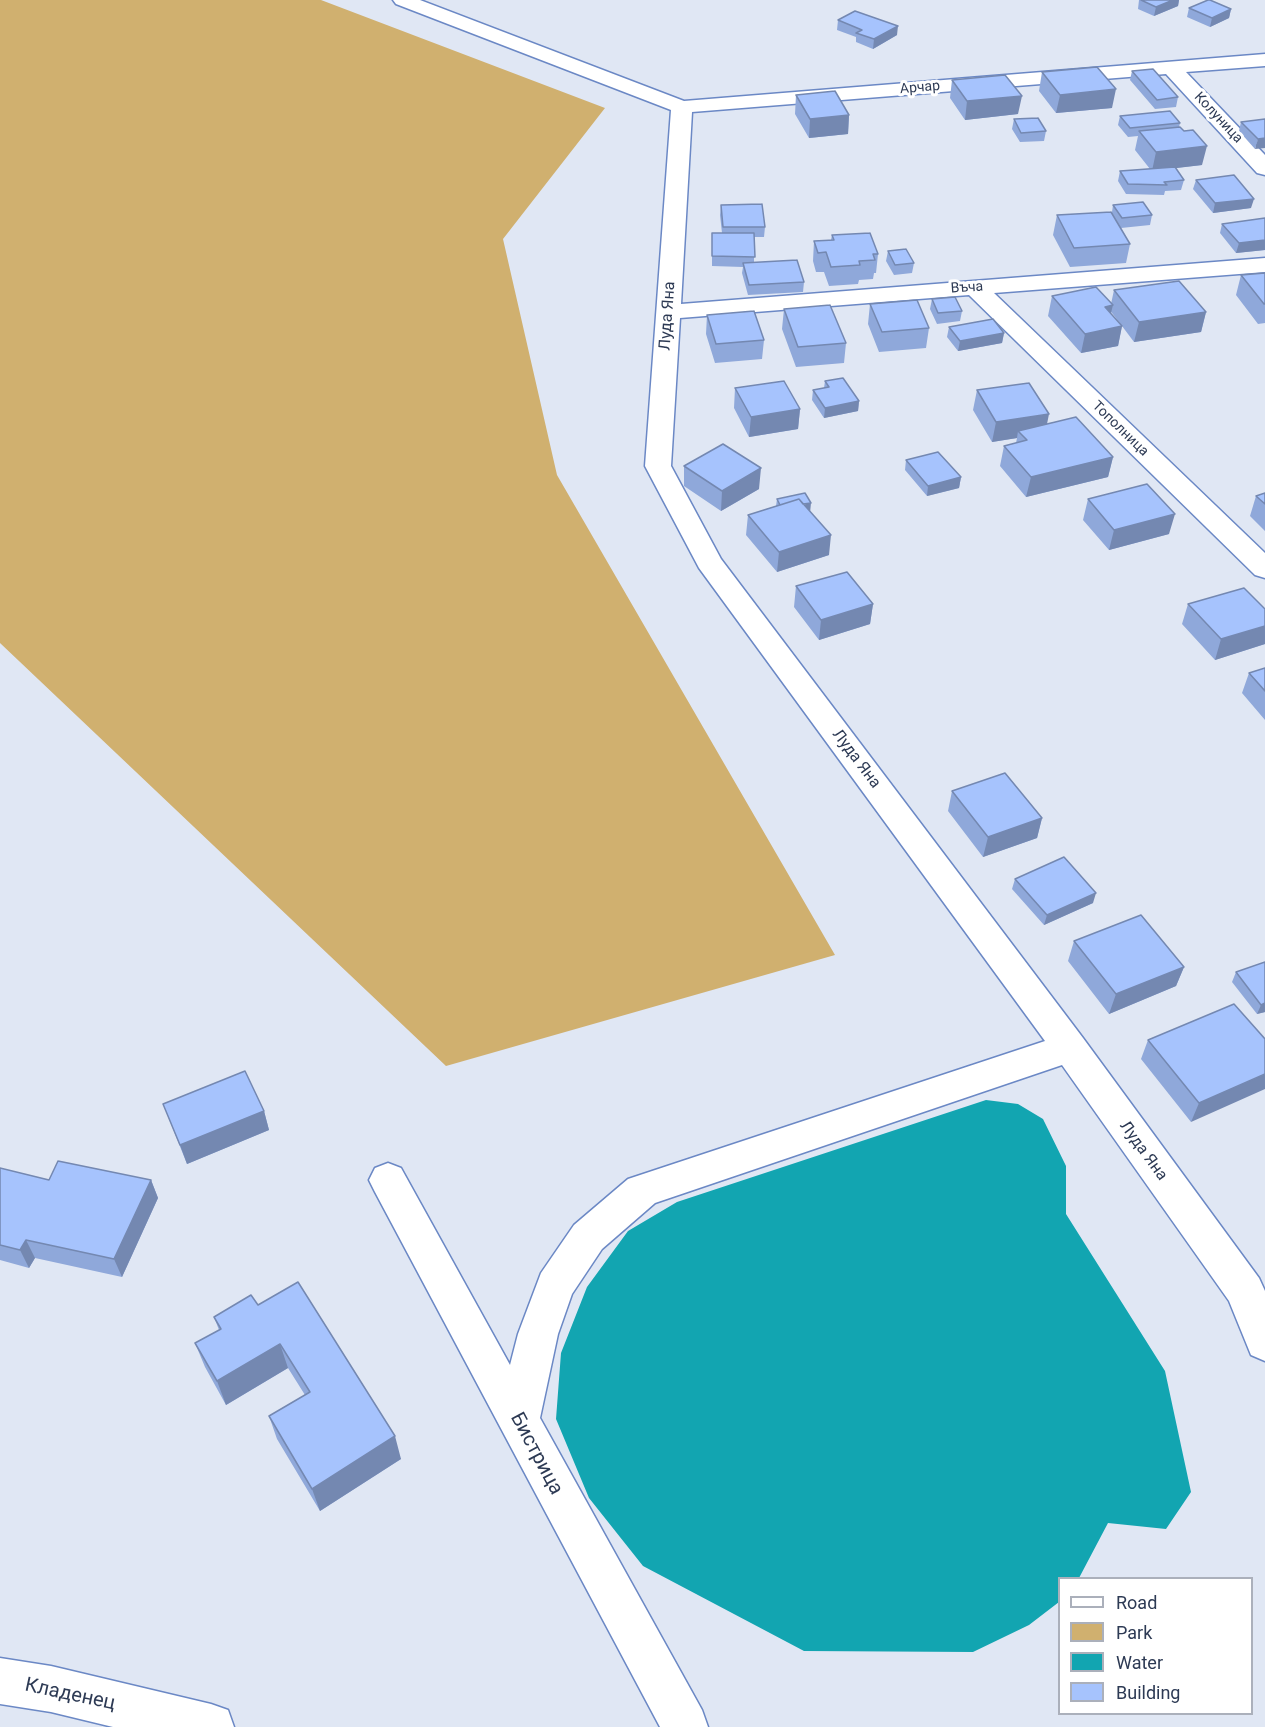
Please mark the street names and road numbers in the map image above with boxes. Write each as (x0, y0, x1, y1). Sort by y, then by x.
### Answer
street label: Арчар (899, 78, 941, 98)
street label: Колуница (1190, 89, 1246, 147)
street label: Въча (950, 278, 984, 298)
street label: Луда Яна (656, 281, 680, 351)
street label: Тополница (1088, 398, 1152, 460)
street label: Луда Яна (828, 726, 884, 792)
street label: Луда Яна (1115, 1117, 1171, 1185)
street label: Бистрица (504, 1409, 568, 1499)
street label: Кладенец (23, 1674, 117, 1716)

